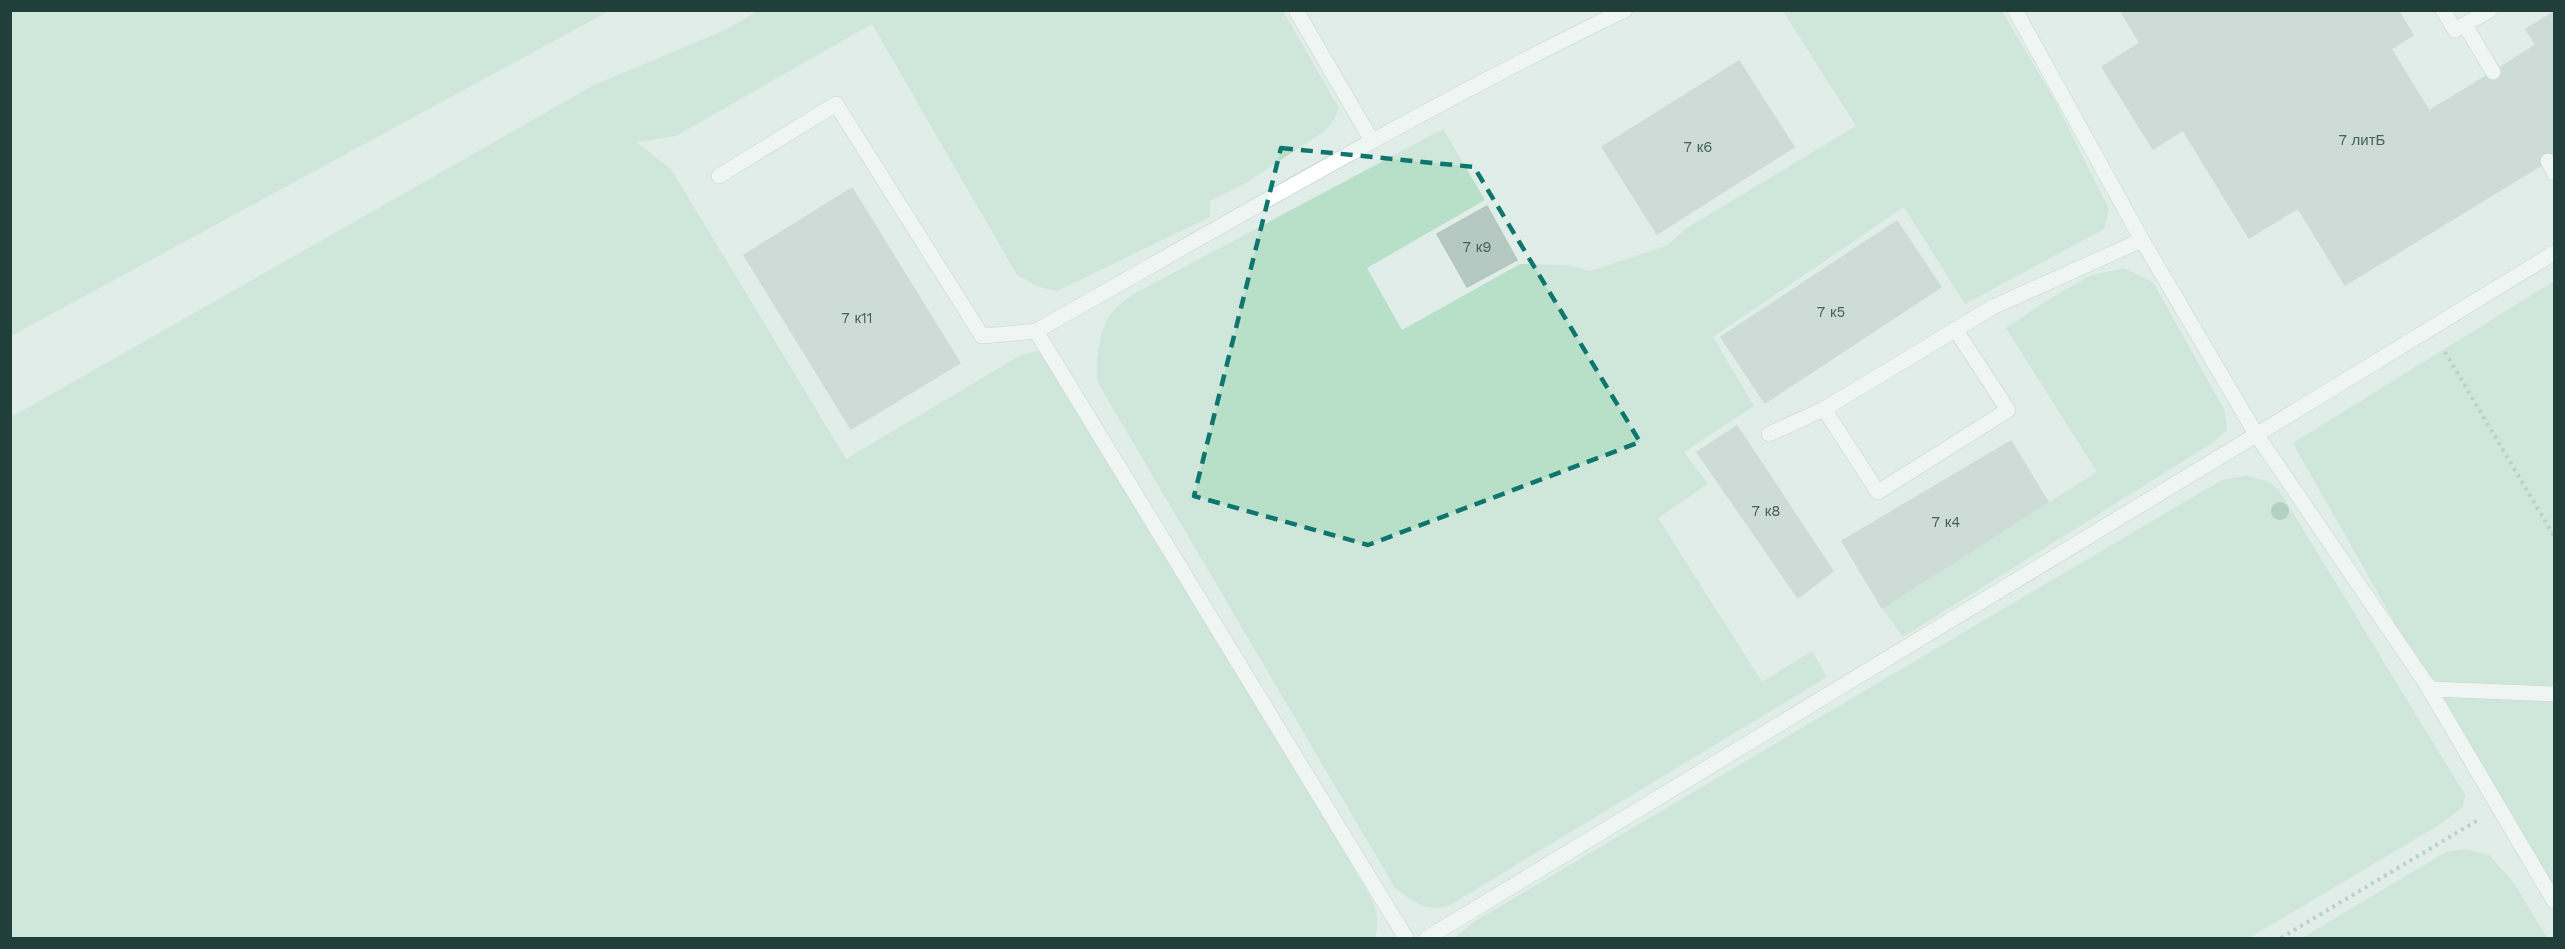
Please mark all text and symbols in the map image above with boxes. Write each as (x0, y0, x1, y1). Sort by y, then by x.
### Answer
house number: 7 литБ (2339, 131, 2386, 149)
house number: 7 к6 (1684, 138, 1712, 156)
house number: 7 к9 (1463, 238, 1491, 256)
house number: 7 к5 (1817, 303, 1845, 321)
house number: 7 к11 (841, 309, 873, 327)
house number: 7 к8 (1752, 502, 1780, 520)
house number: 7 к4 (1932, 513, 1960, 531)

